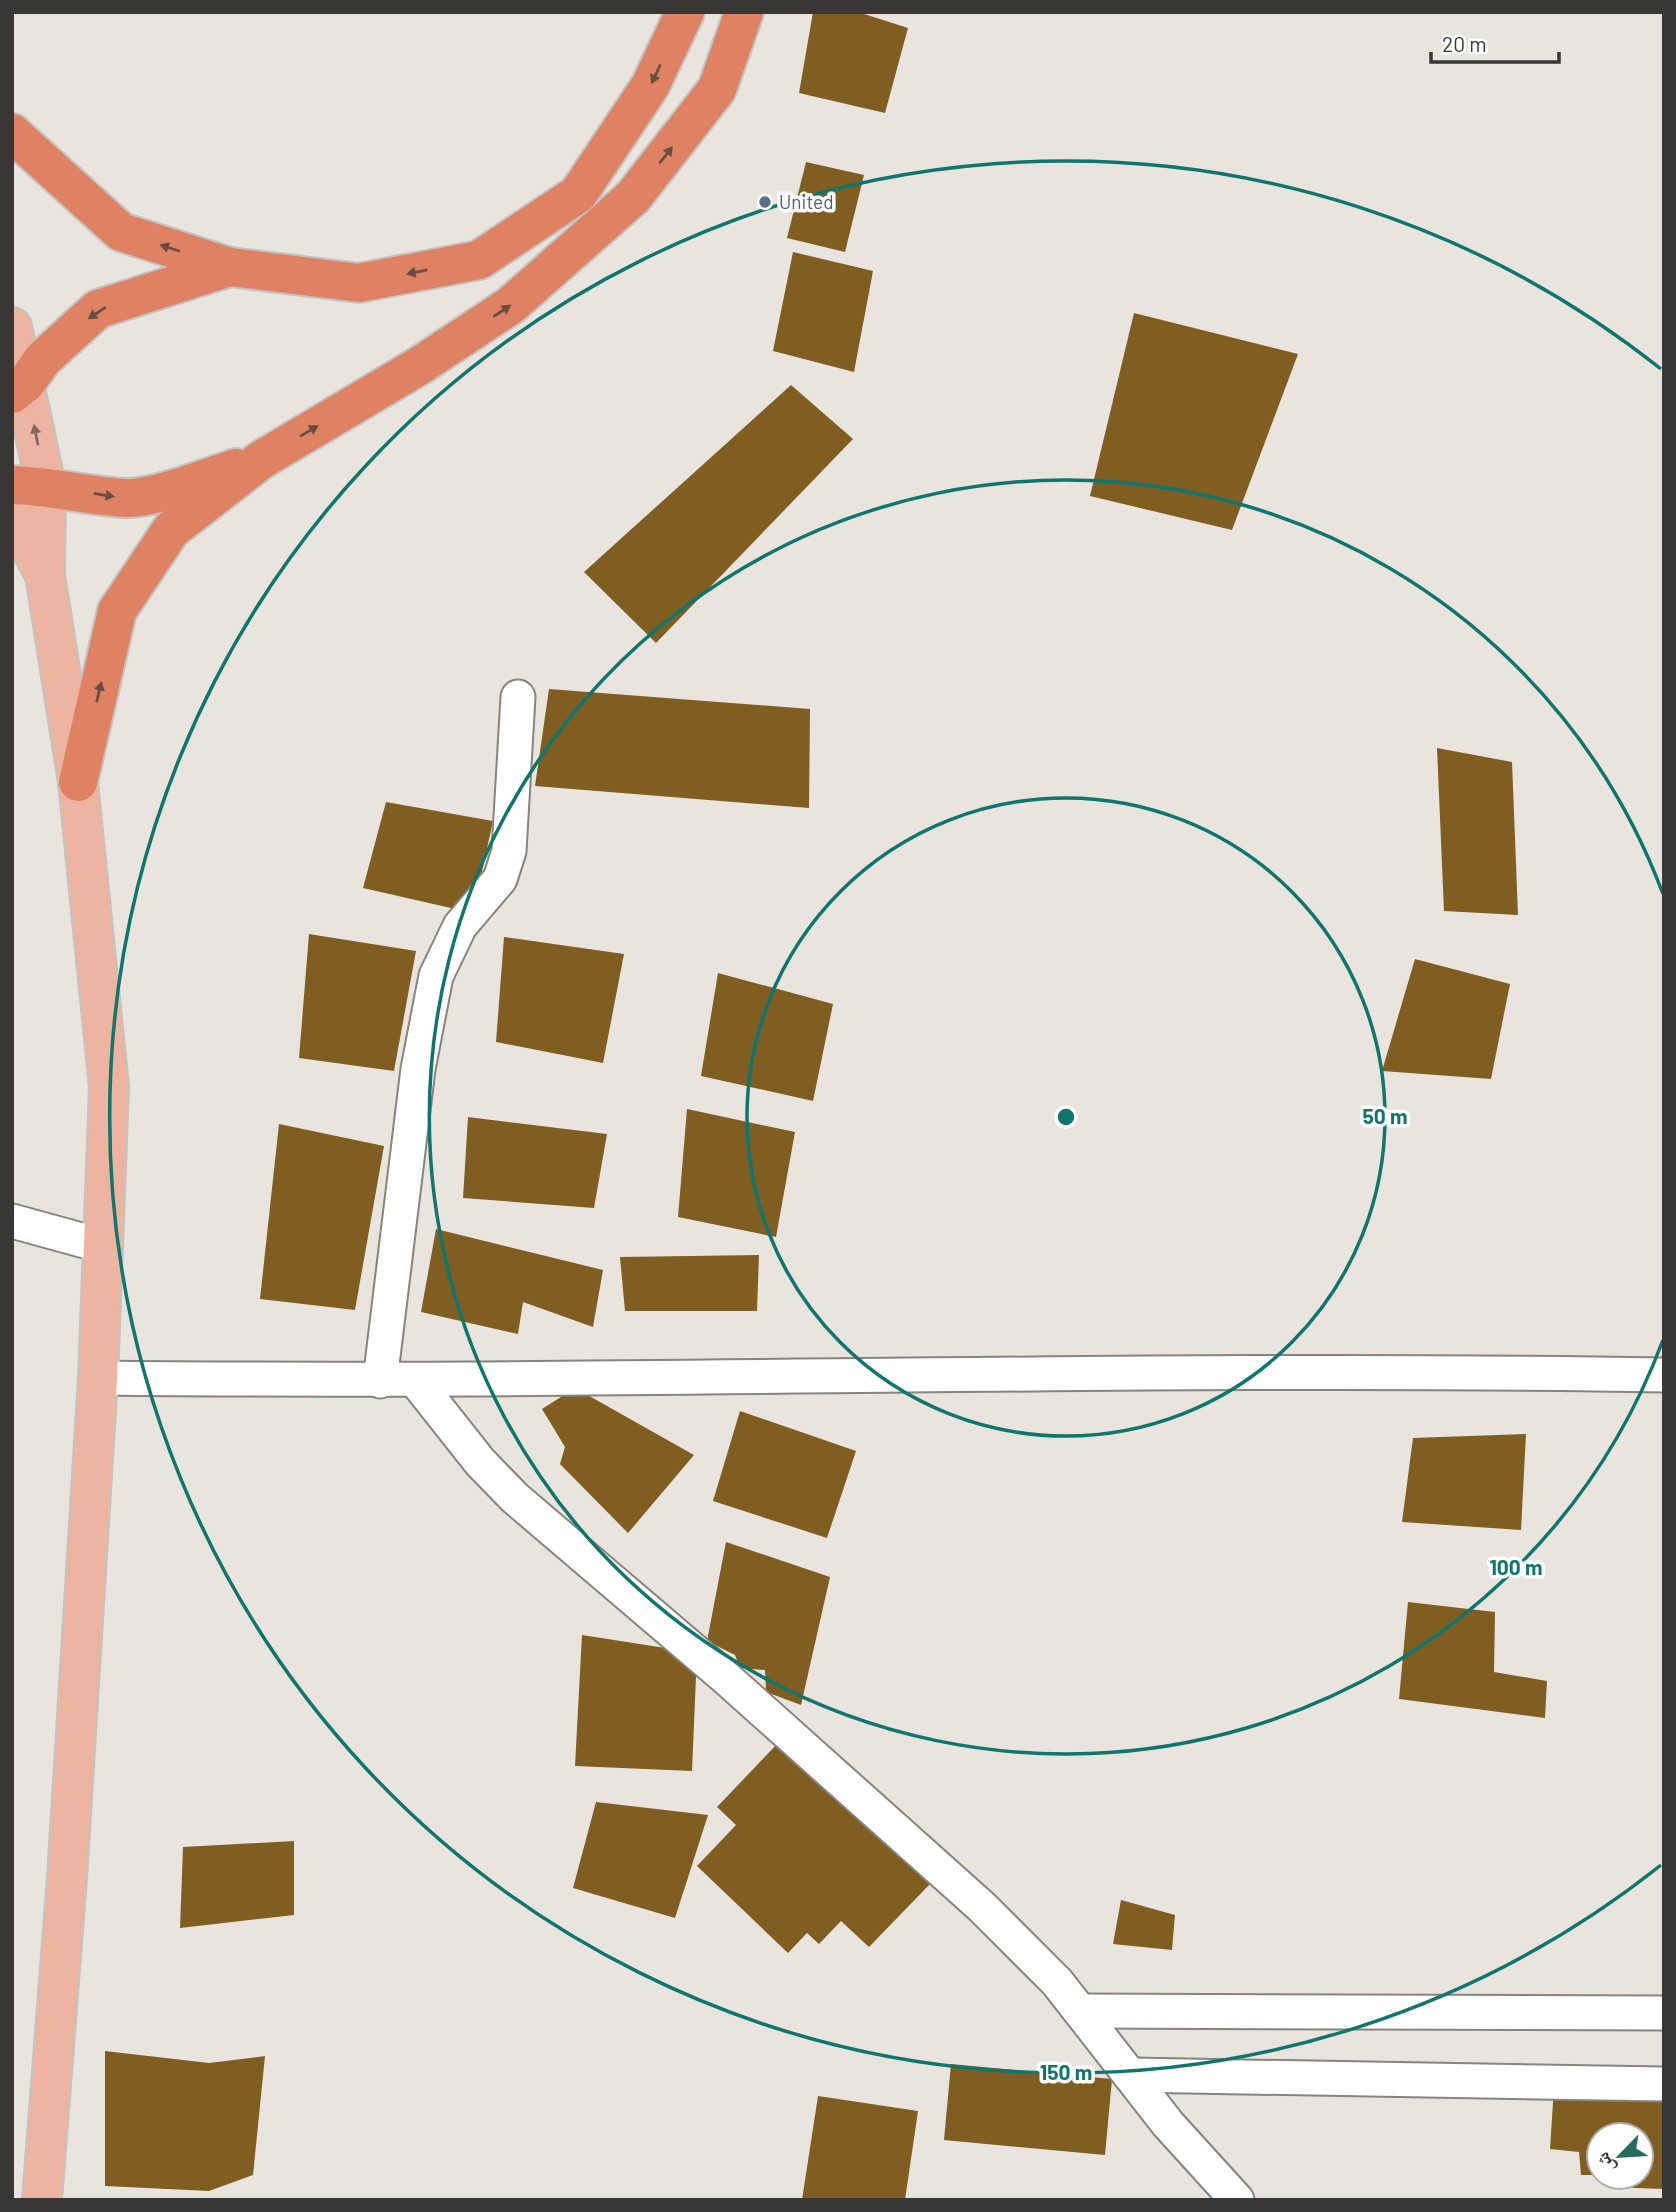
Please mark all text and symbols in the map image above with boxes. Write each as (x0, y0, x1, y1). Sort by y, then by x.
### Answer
scale bar (1431, 21, 1559, 65)
text: 20 m (1442, 31, 1487, 56)
one-way arrow (651, 64, 662, 84)
one-way arrow (658, 146, 672, 164)
place label: United (779, 190, 834, 213)
marker: United (757, 194, 773, 210)
one-way arrow (160, 242, 181, 253)
one-way arrow (406, 266, 428, 277)
one-way arrow (492, 305, 512, 318)
one-way arrow (87, 307, 107, 320)
one-way arrow (31, 424, 42, 446)
one-way arrow (299, 425, 318, 437)
one-way arrow (93, 490, 115, 501)
one-way arrow (94, 681, 105, 703)
text: 50 m (1362, 1103, 1408, 1128)
centre of rings (1054, 1105, 1078, 1129)
text: 100 m (1489, 1554, 1543, 1579)
text: 150 m (1040, 2059, 1092, 2084)
north arrow (1585, 2121, 1655, 2191)
text: ش (1589, 2149, 1620, 2177)

